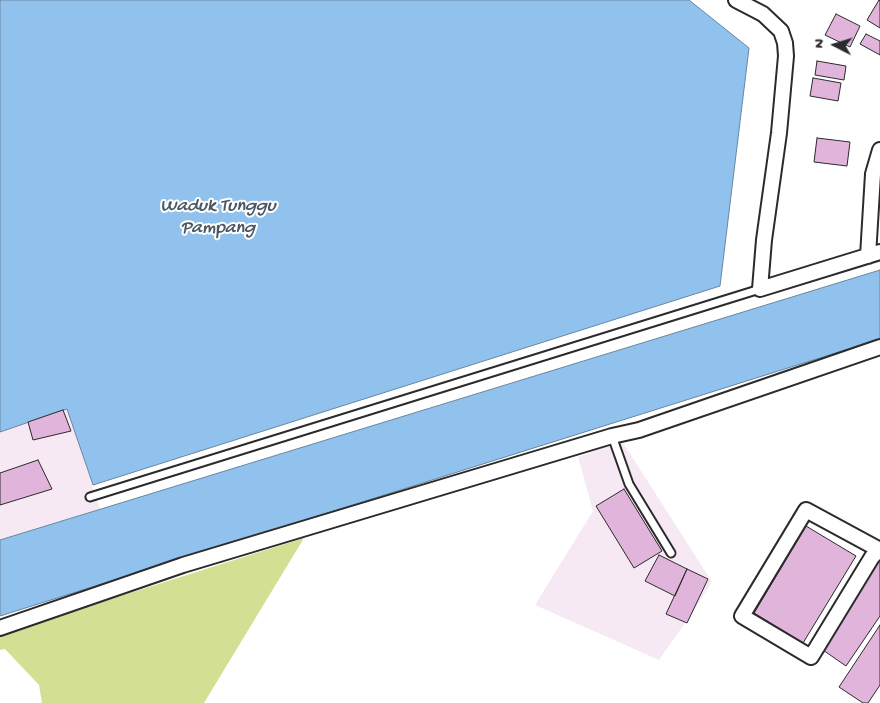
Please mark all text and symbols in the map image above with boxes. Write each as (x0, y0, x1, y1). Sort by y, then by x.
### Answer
north arrow (810, 20, 860, 70)
text: N (811, 38, 828, 49)
water label: Waduk Tunggu Pampang (160, 196, 276, 240)

